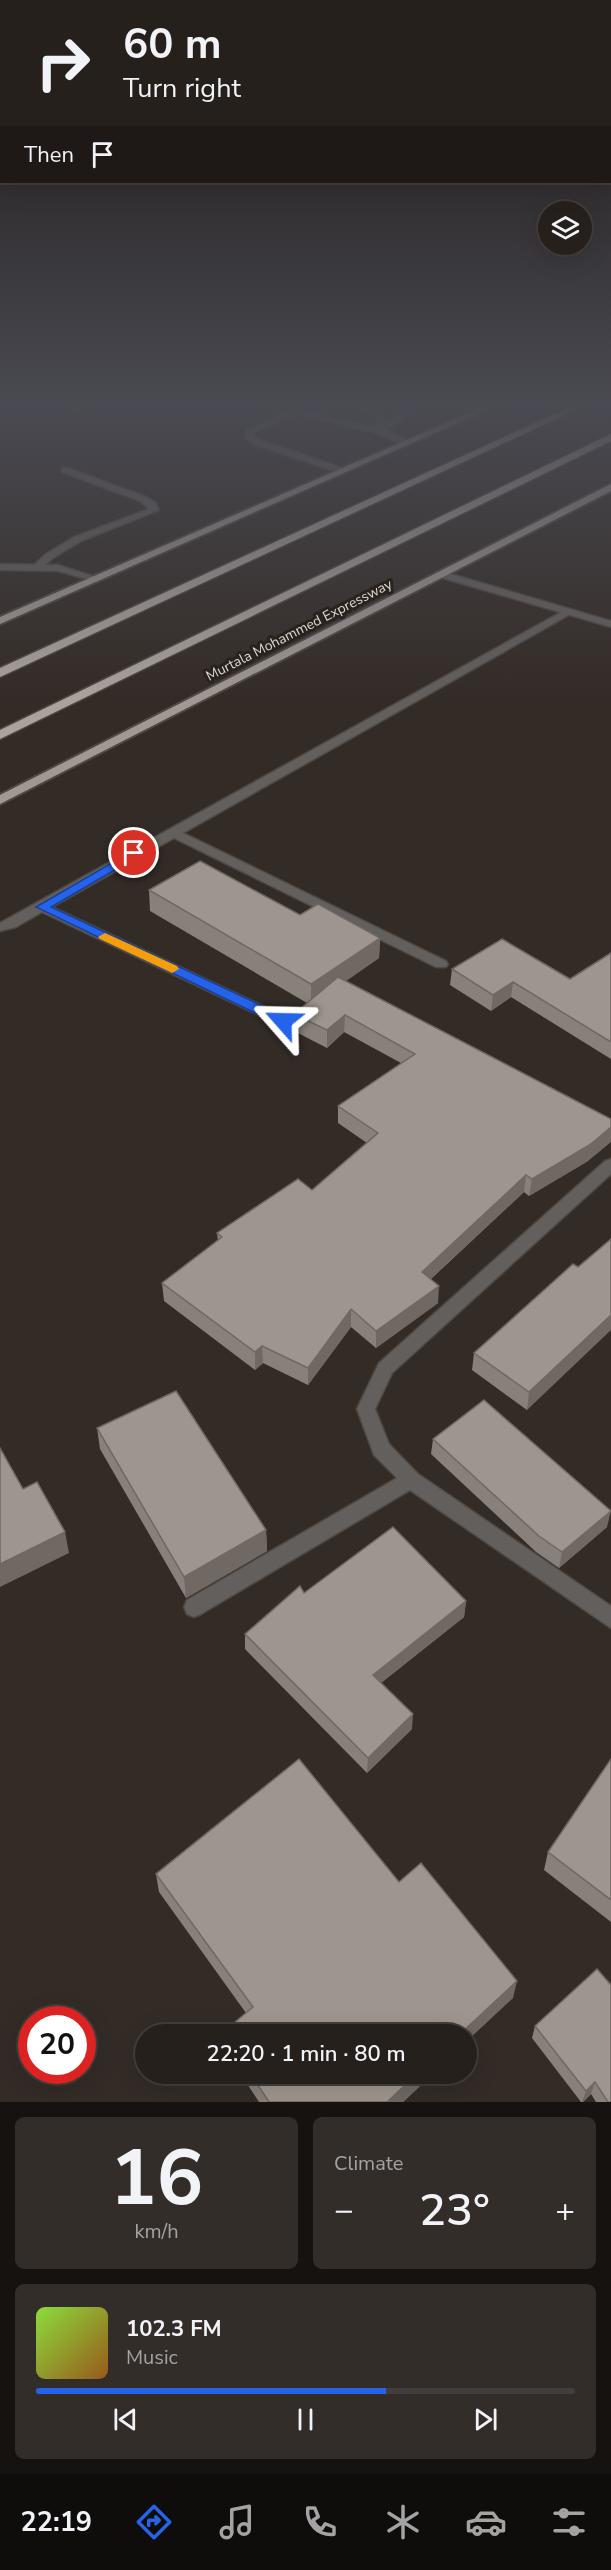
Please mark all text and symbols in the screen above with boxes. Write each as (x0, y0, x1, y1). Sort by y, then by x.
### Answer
text: 60 m (123, 16, 222, 73)
icon: right (24, 24, 102, 102)
text: Turn right (123, 70, 241, 107)
icon: arrive (86, 138, 119, 171)
text: Then (24, 140, 74, 170)
map controls (538, 201, 592, 255)
button: layers (538, 201, 592, 255)
street label: Murtala Mohammed Expressway (203, 574, 396, 685)
pin (108, 827, 159, 878)
icon: arrive (117, 836, 150, 869)
position arrow (251, 989, 315, 1053)
speed limit sign: 20 (18, 2006, 96, 2084)
text: 22:20 · 1 min · 80 m (207, 2039, 405, 2069)
text: 16 (110, 2125, 203, 2232)
text: Climate (334, 2150, 403, 2177)
text: 23° (419, 2180, 490, 2241)
text: − (334, 2188, 354, 2233)
text: + (555, 2188, 575, 2233)
text: km/h (134, 2218, 179, 2245)
text: 102.3 FM (126, 2314, 222, 2344)
text: Music (126, 2344, 178, 2371)
icon: previous (109, 2403, 142, 2436)
icon: pause (289, 2403, 322, 2436)
icon: next (469, 2403, 502, 2436)
icon: directions (133, 2501, 175, 2543)
icon: music (216, 2501, 258, 2543)
icon: phone (299, 2501, 341, 2543)
icon: climate (382, 2501, 424, 2543)
icon: car (465, 2501, 507, 2543)
icon: filters (548, 2501, 590, 2543)
text: 22:19 (21, 2504, 92, 2541)

